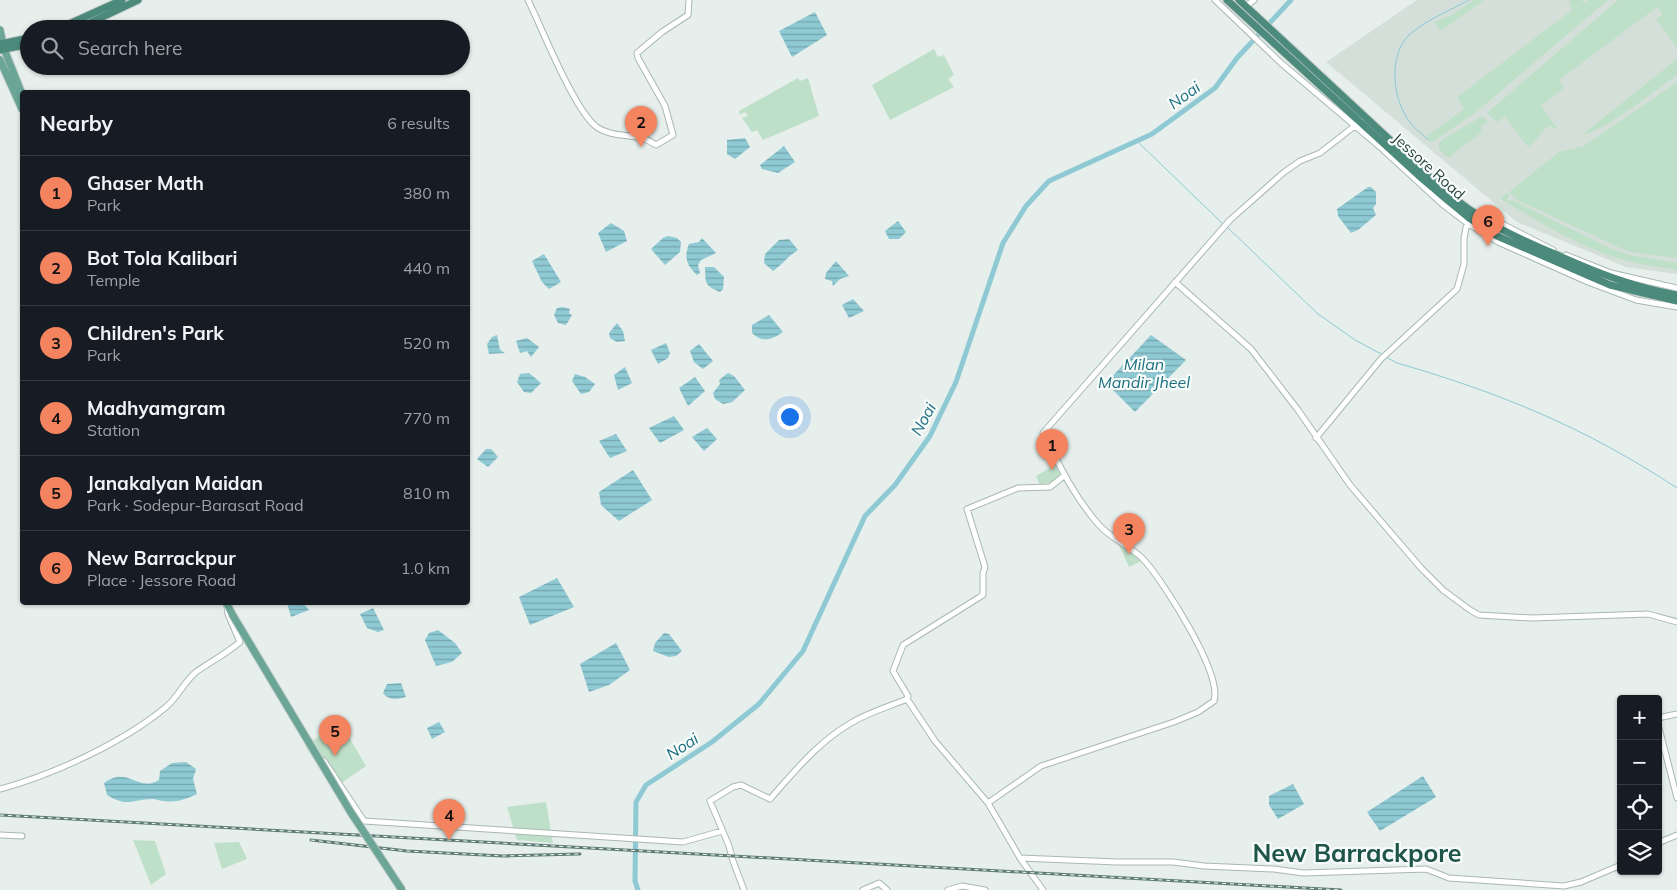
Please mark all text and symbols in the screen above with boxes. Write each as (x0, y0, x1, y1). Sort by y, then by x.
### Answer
search box (20, 20, 470, 75)
icon: search (38, 34, 66, 62)
text: Search here (78, 36, 182, 60)
water label: Noai (1164, 77, 1204, 113)
pin: 2 (625, 106, 657, 147)
text: Nearby (40, 110, 113, 136)
text: 6 results (387, 113, 450, 133)
street label: Jessore Road (1389, 129, 1469, 203)
text: Ghaser Math (87, 171, 204, 195)
text: 1 (51, 183, 61, 203)
text: 380 m (403, 183, 450, 203)
text: Park (87, 195, 121, 215)
pin: 6 (1472, 205, 1504, 246)
text: Bot Tola Kalibari (87, 246, 237, 270)
text: 2 (51, 258, 61, 278)
text: 440 m (403, 258, 450, 278)
text: Temple (87, 270, 140, 290)
text: Children's Park (87, 321, 224, 345)
text: 3 (51, 333, 61, 353)
text: 520 m (403, 333, 450, 353)
text: Park (87, 345, 121, 365)
water label: Milan Mandir Jheel (1098, 354, 1190, 392)
text: Madhyamgram (87, 396, 226, 420)
water label: Noai (906, 399, 940, 439)
your location (777, 404, 803, 430)
text: 4 (51, 408, 61, 428)
text: 770 m (403, 408, 450, 428)
text: Station (87, 420, 140, 440)
pin: 1 (1036, 429, 1068, 470)
text: Janakalyan Maidan (87, 471, 263, 495)
text: 5 (51, 483, 61, 503)
text: 810 m (403, 483, 450, 503)
text: Park · Sodepur-Barasat Road (87, 495, 304, 515)
pin: 3 (1113, 513, 1145, 554)
text: New Barrackpur (87, 546, 236, 570)
text: 6 (51, 558, 61, 578)
text: 1.0 km (401, 558, 450, 578)
text: Place · Jessore Road (87, 570, 236, 590)
map controls (1617, 695, 1662, 875)
button: + (1617, 695, 1662, 740)
pin: 5 (319, 715, 351, 756)
water label: Noai (662, 728, 702, 764)
button: − (1617, 740, 1662, 785)
button: locate (1617, 785, 1662, 830)
pin: 4 (433, 799, 465, 840)
button: layers (1617, 830, 1662, 875)
district label: New Barrackpore (1252, 837, 1462, 868)

